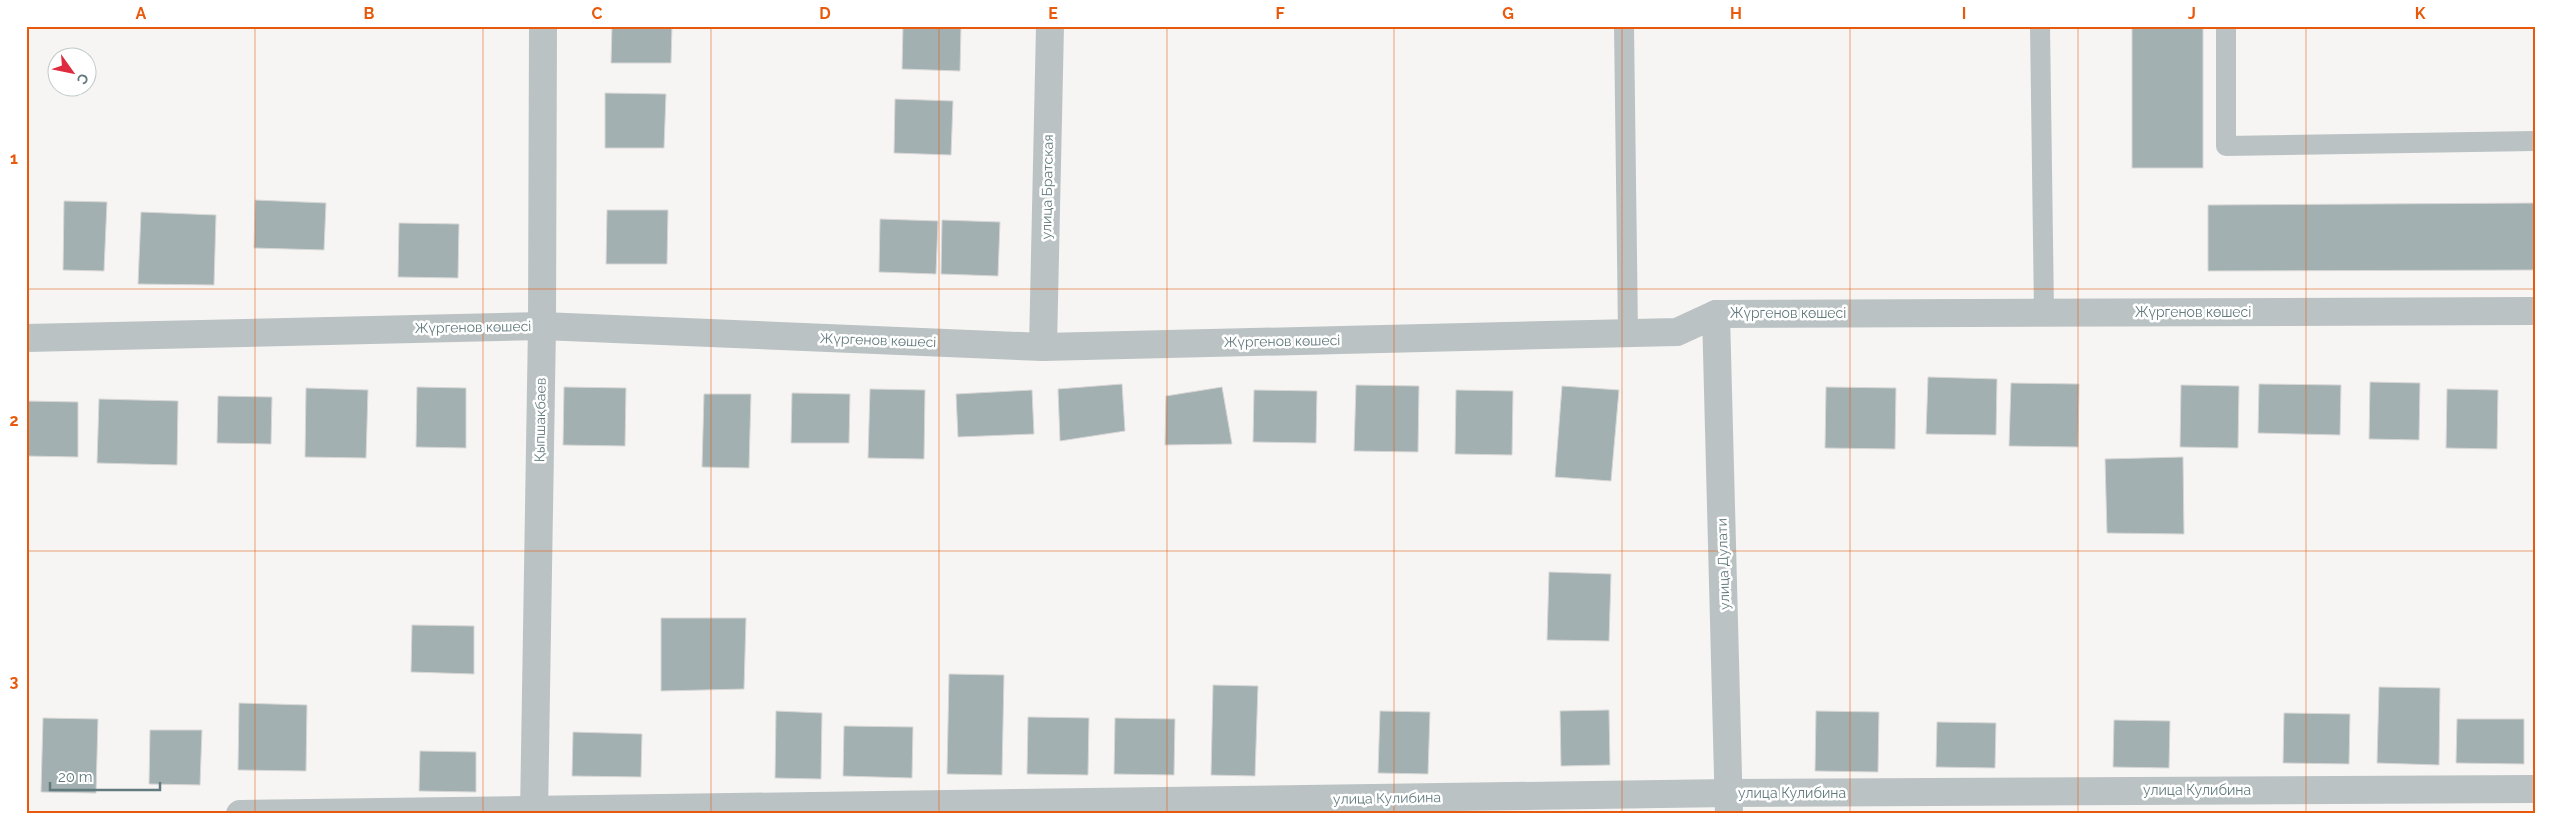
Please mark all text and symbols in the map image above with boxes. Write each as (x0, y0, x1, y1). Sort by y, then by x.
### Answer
text: A (136, 4, 147, 23)
text: B (364, 4, 375, 23)
text: C (592, 4, 603, 23)
text: D (819, 4, 831, 23)
text: E (1048, 4, 1058, 23)
text: F (1275, 4, 1285, 23)
text: G (1502, 4, 1514, 23)
text: H (1730, 4, 1742, 23)
text: I (1962, 4, 1966, 23)
text: J (2188, 4, 2196, 23)
text: K (2415, 4, 2426, 23)
north arrow (48, 48, 98, 98)
text: С (73, 71, 92, 88)
street label: улица Братская (1038, 134, 1056, 240)
text: 1 (10, 149, 18, 168)
street label: Жүргенов көшесі (2135, 304, 2251, 320)
street label: Жүргенов көшесі (1730, 305, 1846, 321)
street label: Жүргенов көшесі (415, 318, 531, 336)
street label: Жүргенов көшесі (819, 330, 937, 350)
street label: Жүргенов көшесі (1224, 332, 1340, 350)
street label: Қыпшақбаев (531, 378, 549, 462)
text: 2 (9, 411, 19, 430)
street label: улица Дулати (1713, 518, 1733, 610)
text: 3 (10, 672, 19, 691)
scale bar (50, 760, 160, 792)
text: 20 m (58, 768, 93, 786)
street label: улица Кулибина (2143, 782, 2251, 798)
street label: улица Кулибина (1738, 785, 1846, 801)
street label: улица Кулибина (1333, 789, 1441, 807)

